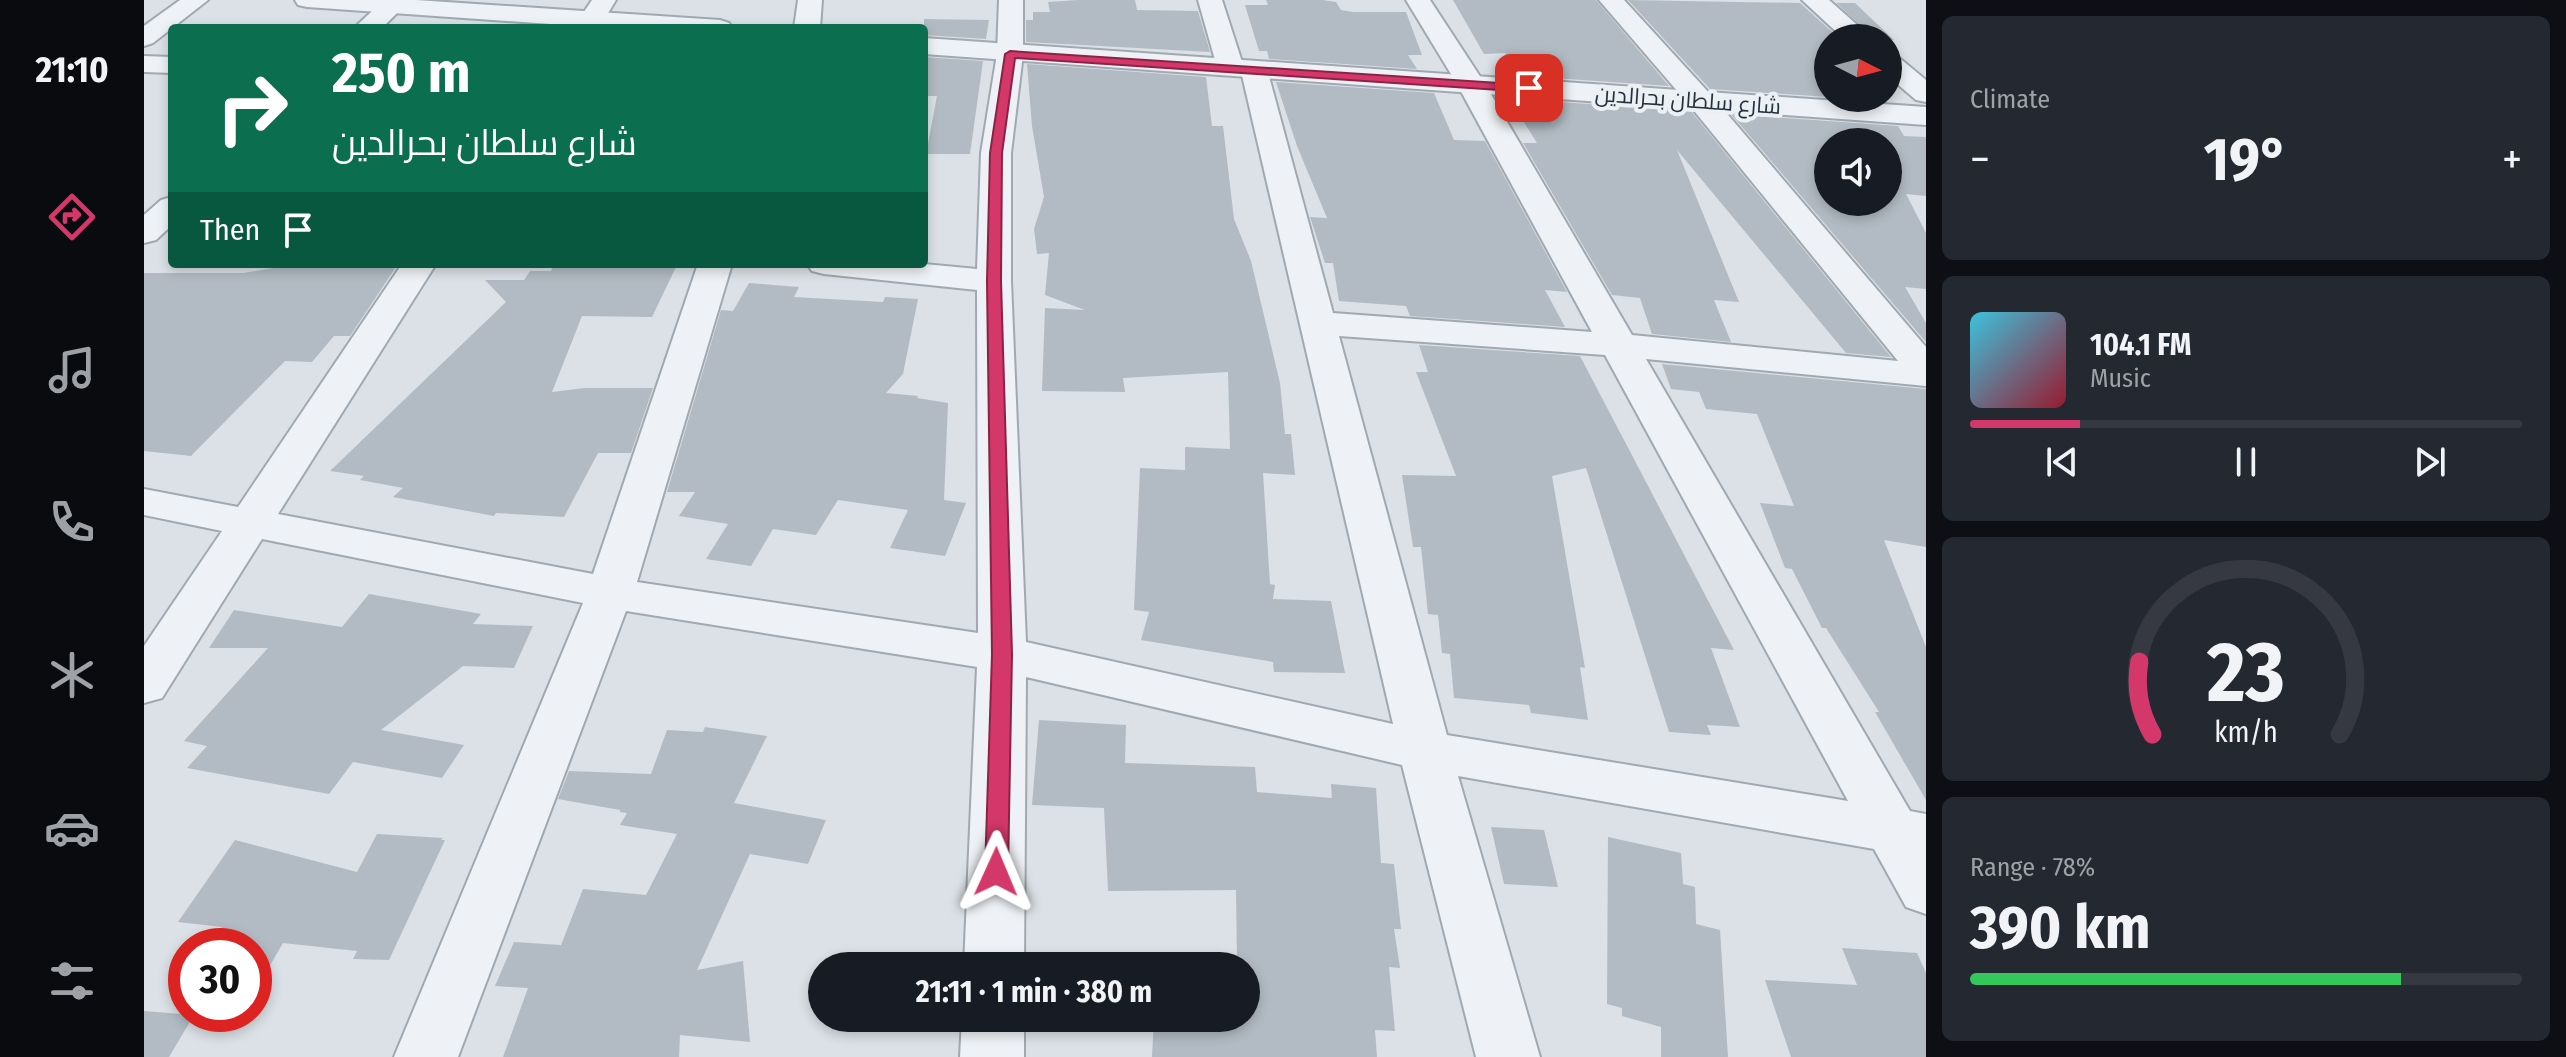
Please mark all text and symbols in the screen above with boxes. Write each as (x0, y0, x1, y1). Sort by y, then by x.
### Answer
north arrow (1814, 24, 1902, 112)
map controls (1814, 24, 1902, 216)
text: 250 m (332, 40, 470, 107)
text: 21:10 (35, 48, 109, 92)
pin (1495, 54, 1563, 122)
icon: right (200, 56, 304, 160)
icon: arrive (1507, 66, 1551, 110)
street label: شارع سلطان بحرالدين (1594, 80, 1782, 121)
text: Climate (1970, 84, 2050, 115)
text: شارع سلطان بحرالدين (332, 121, 637, 165)
text: 19° (2204, 124, 2288, 196)
button: sound (1814, 128, 1902, 216)
text: − (1970, 133, 1990, 186)
text: + (2502, 133, 2522, 186)
icon: directions (44, 189, 100, 245)
icon: arrive (276, 208, 320, 252)
text: Then (200, 212, 260, 248)
text: 104.1 FM (2090, 327, 2191, 363)
icon: music (44, 342, 100, 398)
text: Music (2090, 363, 2151, 394)
icon: previous (2040, 440, 2084, 484)
icon: pause (2224, 440, 2268, 484)
icon: next (2408, 440, 2452, 484)
icon: phone (44, 494, 100, 550)
text: 23 (2206, 622, 2285, 722)
icon: climate (44, 647, 100, 703)
text: km/h (2214, 715, 2278, 750)
icon: car (44, 800, 100, 856)
position arrow (954, 830, 1038, 914)
text: Range · 78% (1970, 852, 2095, 883)
text: 390 km (1970, 892, 2150, 964)
speed limit sign: 30 (168, 928, 272, 1032)
icon: filters (44, 953, 100, 1009)
text: 21:11 · 1 min · 380 m (916, 974, 1152, 1010)

